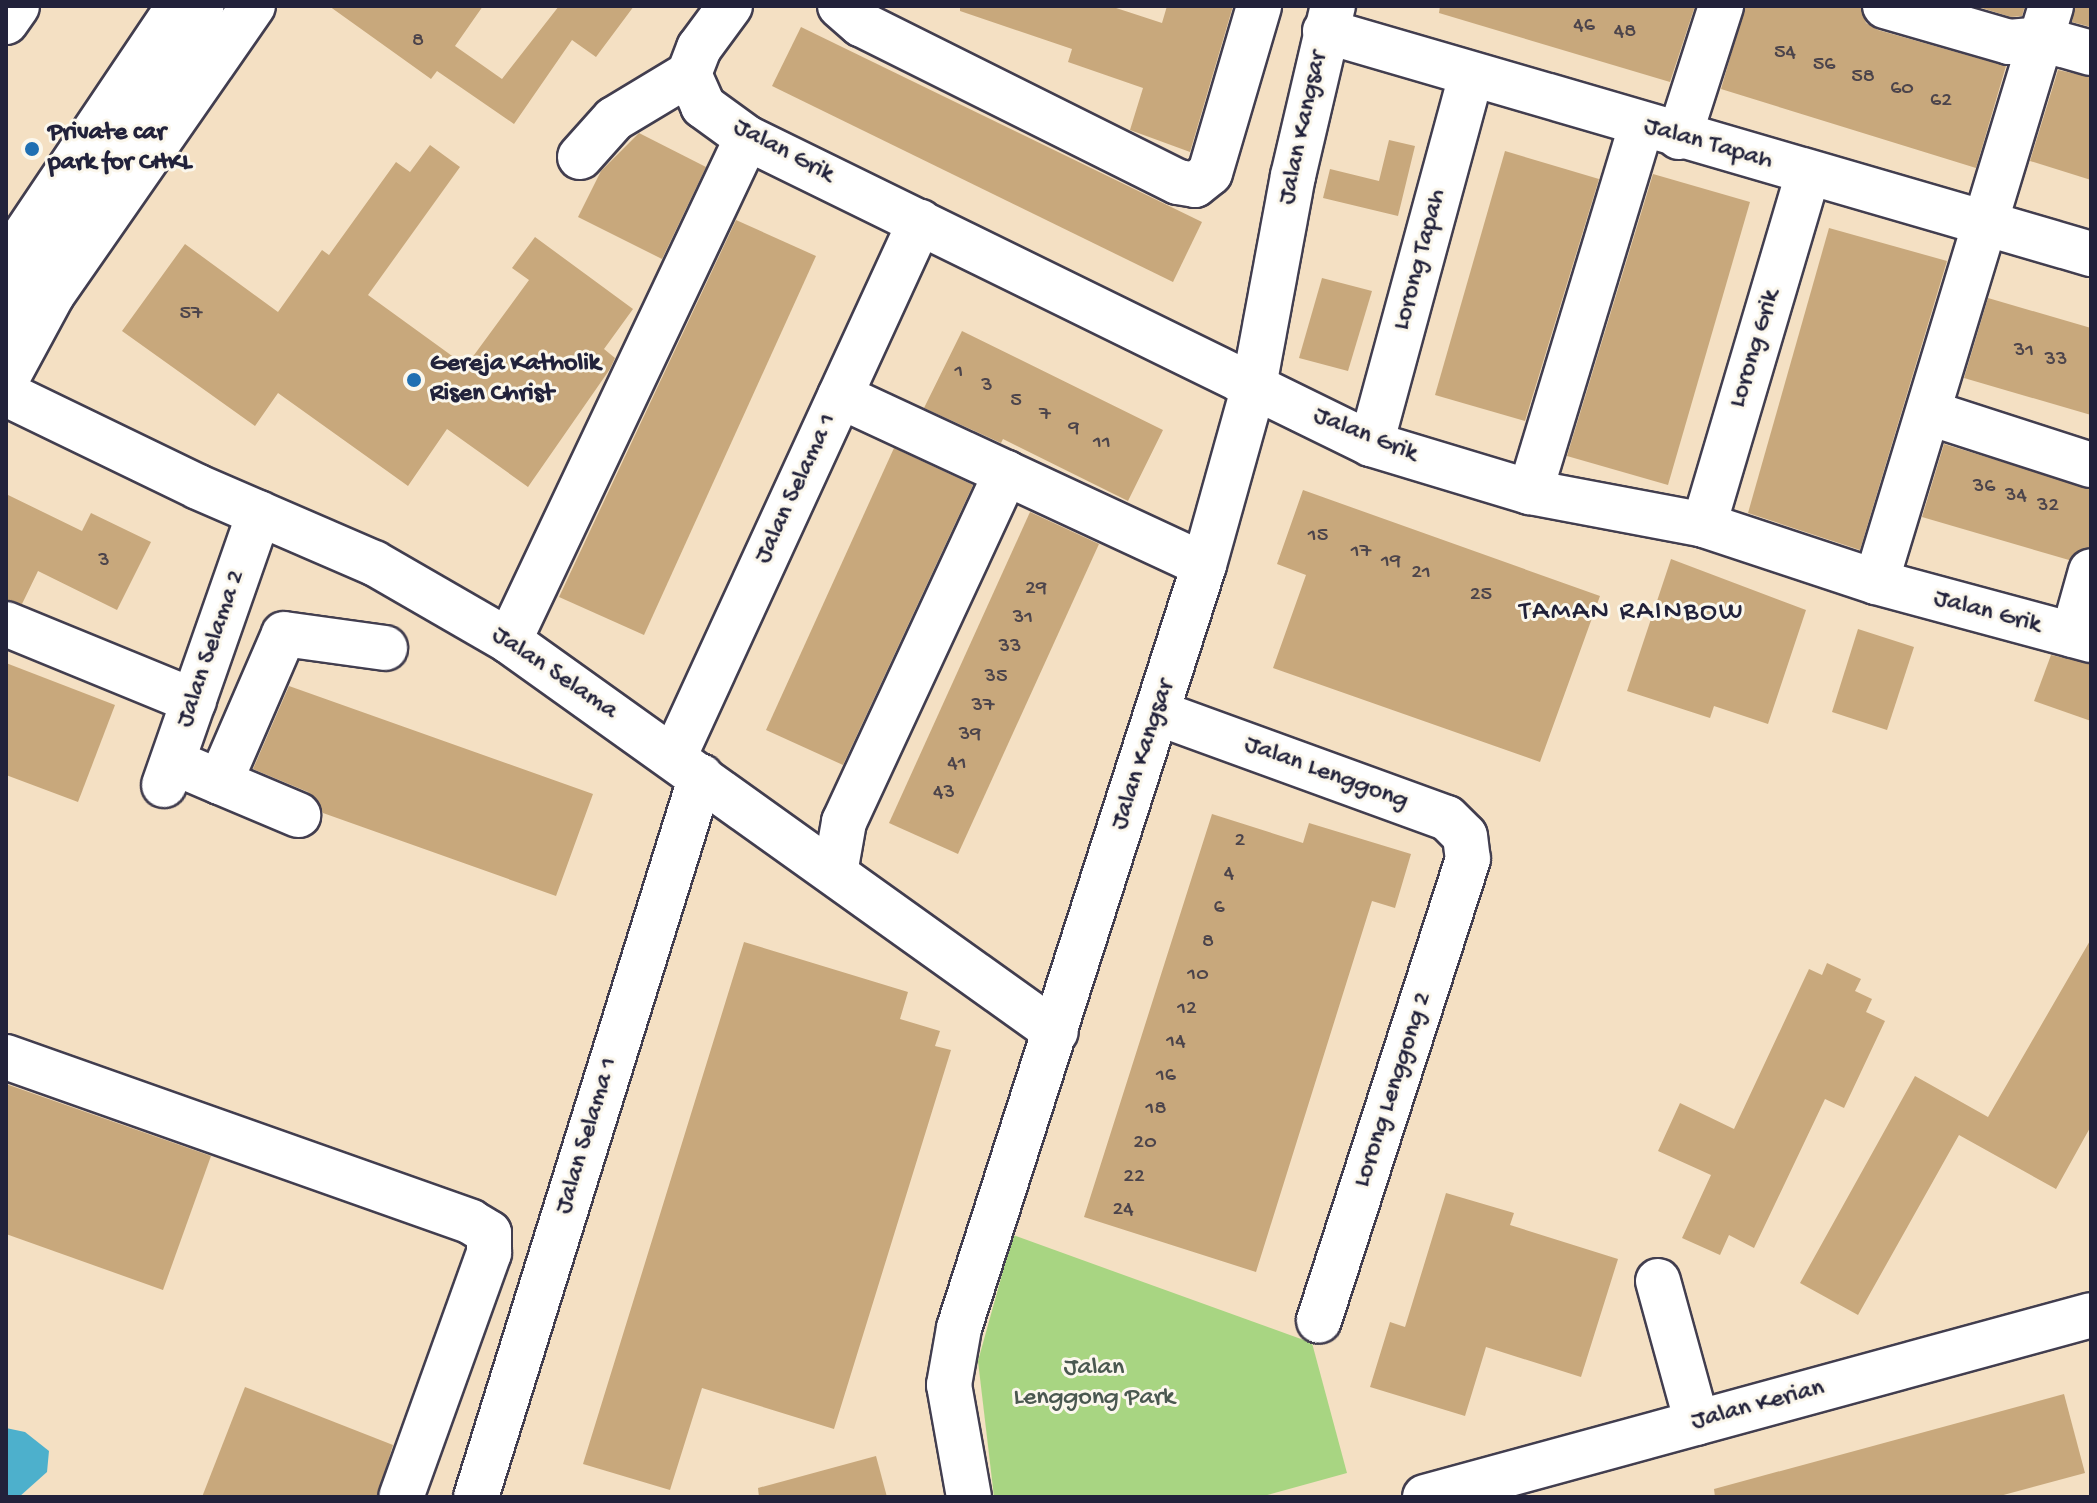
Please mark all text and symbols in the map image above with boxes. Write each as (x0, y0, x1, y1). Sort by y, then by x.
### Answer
house number: 46 (1573, 14, 1595, 40)
house number: 48 (1614, 20, 1636, 46)
house number: 8 (412, 29, 424, 55)
house number: 54 (1774, 41, 1796, 67)
street label: Jalan Kangsar (1273, 48, 1335, 208)
house number: 56 (1813, 53, 1835, 79)
house number: 58 (1851, 65, 1875, 91)
house number: 60 (1890, 77, 1914, 103)
house number: 62 (1930, 89, 1952, 115)
street label: Jalan Grik (727, 112, 839, 192)
street label: Jalan Tapah (1640, 112, 1776, 178)
place label: Private car park for CHKL (48, 118, 192, 180)
marker: Private car park for CHKL (23, 140, 41, 158)
street label: Lorong Tapah (1387, 186, 1455, 334)
street label: Lorong Grik (1723, 286, 1789, 412)
house number: 57 (179, 302, 203, 328)
house number: 31 (2014, 339, 2034, 365)
house number: 33 (2045, 348, 2067, 374)
place label: Gereja Katholik Risen Christ (430, 349, 600, 410)
house number: 1 (955, 360, 963, 386)
marker: Gereja Katholik Risen Christ (405, 371, 423, 389)
house number: 3 (981, 374, 993, 400)
house number: 5 (1010, 389, 1022, 415)
street label: Jalan Grik (1308, 401, 1422, 471)
house number: 7 (1039, 403, 1051, 429)
street label: Jalan Selama 1 (749, 409, 845, 569)
house number: 9 (1068, 417, 1080, 443)
house number: 11 (1093, 431, 1111, 457)
house number: 36 (1973, 475, 1995, 501)
house number: 34 (2005, 484, 2027, 510)
house number: 32 (2037, 494, 2059, 520)
house number: 15 (1308, 524, 1328, 550)
house number: 17 (1351, 540, 1371, 566)
house number: 3 (98, 549, 110, 575)
house number: 19 (1381, 550, 1401, 576)
house number: 21 (1411, 561, 1431, 587)
street label: Jalan Selama 2 (171, 566, 253, 732)
house number: 29 (1025, 577, 1047, 603)
house number: 25 (1470, 583, 1492, 609)
street label: Jalan Grik (1930, 584, 2044, 642)
district label: TAMAN RAINBOW (1519, 596, 1745, 630)
house number: 31 (1013, 606, 1033, 632)
street label: Jalan Selama (485, 620, 623, 728)
house number: 33 (999, 635, 1021, 661)
house number: 35 (985, 665, 1007, 691)
street label: Jalan Kangsar (1105, 676, 1183, 834)
house number: 37 (972, 694, 994, 720)
house number: 39 (959, 723, 981, 749)
street label: Jalan Lenggong (1240, 730, 1412, 818)
house number: 41 (947, 752, 967, 778)
house number: 43 (933, 781, 955, 807)
house number: 2 (1235, 829, 1245, 855)
house number: 4 (1224, 862, 1234, 888)
house number: 6 (1213, 896, 1225, 922)
house number: 8 (1202, 930, 1214, 956)
house number: 10 (1187, 963, 1209, 989)
street label: Lorong Lenggong 2 (1348, 988, 1440, 1192)
house number: 12 (1177, 997, 1197, 1023)
house number: 14 (1166, 1030, 1186, 1056)
street label: Jalan Selama 1 (549, 1054, 627, 1218)
house number: 16 (1156, 1064, 1176, 1090)
house number: 18 (1146, 1097, 1166, 1123)
house number: 20 (1133, 1131, 1157, 1157)
house number: 22 (1123, 1165, 1145, 1191)
house number: 24 (1112, 1198, 1134, 1224)
park label: Jalan Lenggong Park (1013, 1353, 1175, 1414)
street label: Jalan Kerian (1688, 1373, 1828, 1439)

